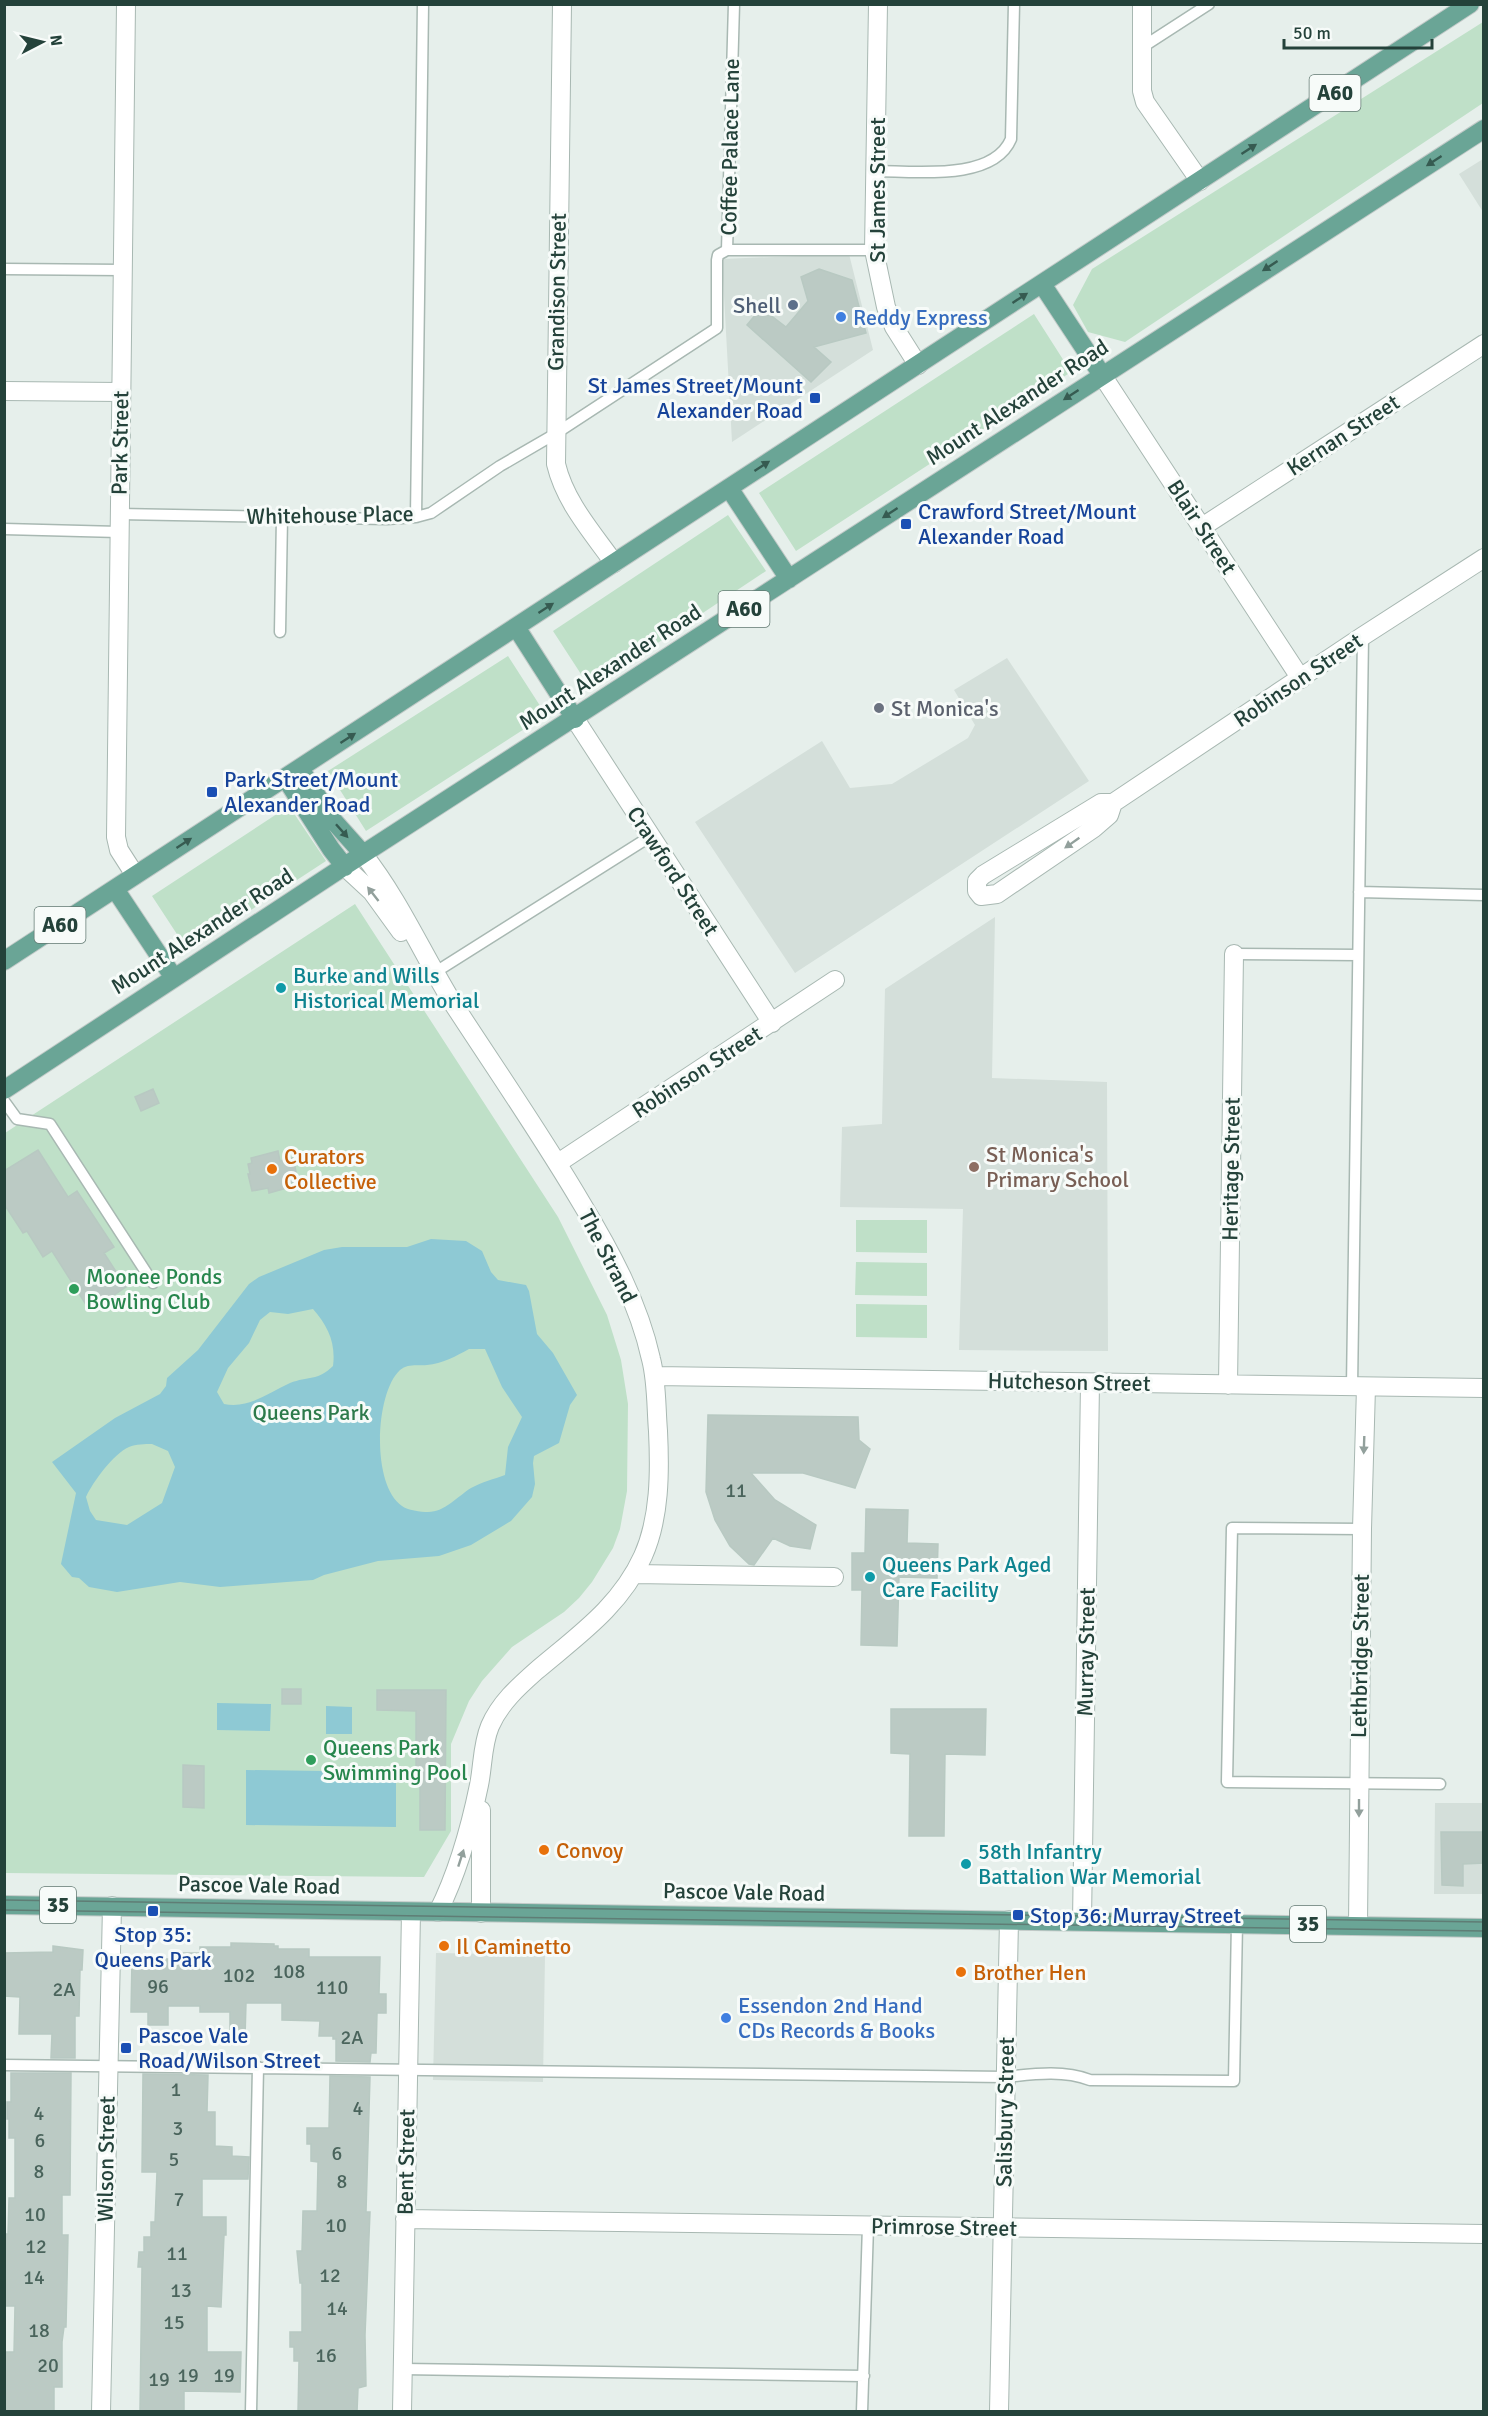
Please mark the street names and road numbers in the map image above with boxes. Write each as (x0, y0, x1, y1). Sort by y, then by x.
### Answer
street label: Coffee Palace Lane (715, 58, 745, 236)
road number: A60 (1310, 75, 1360, 111)
street label: St James Street (864, 117, 891, 263)
street label: Grandison Street (542, 212, 572, 371)
street label: Mount Alexander Road (921, 333, 1113, 471)
street label: Kernan Street (1281, 388, 1405, 481)
street label: Park Street (106, 390, 134, 495)
street label: Blair Street (1161, 475, 1243, 580)
street label: Whitehouse Place (246, 500, 414, 530)
road number: A60 (718, 591, 770, 627)
street label: Mount Alexander Road (514, 598, 706, 736)
street label: Robinson Street (1229, 627, 1368, 733)
street label: Crawford Street (621, 801, 725, 941)
street label: Mount Alexander Road (106, 862, 298, 1000)
road number: A60 (34, 907, 86, 943)
street label: Robinson Street (627, 1020, 767, 1124)
street label: Heritage Street (1216, 1097, 1246, 1241)
street label: The Strand (573, 1205, 643, 1307)
street label: Hutcheson Street (987, 1367, 1151, 1397)
street label: Lethbridge Street (1345, 1573, 1375, 1738)
street label: Murray Street (1071, 1587, 1101, 1717)
street label: Pascoe Vale Road (178, 1870, 340, 1900)
street label: Pascoe Vale Road (663, 1877, 825, 1907)
road number: 35 (40, 1887, 76, 1923)
road number: 35 (1290, 1906, 1326, 1942)
street label: Salisbury Street (990, 2036, 1020, 2187)
street label: Wilson Street (91, 2095, 121, 2222)
street label: Bent Street (392, 2108, 420, 2215)
street label: Primrose Street (871, 2212, 1018, 2242)

